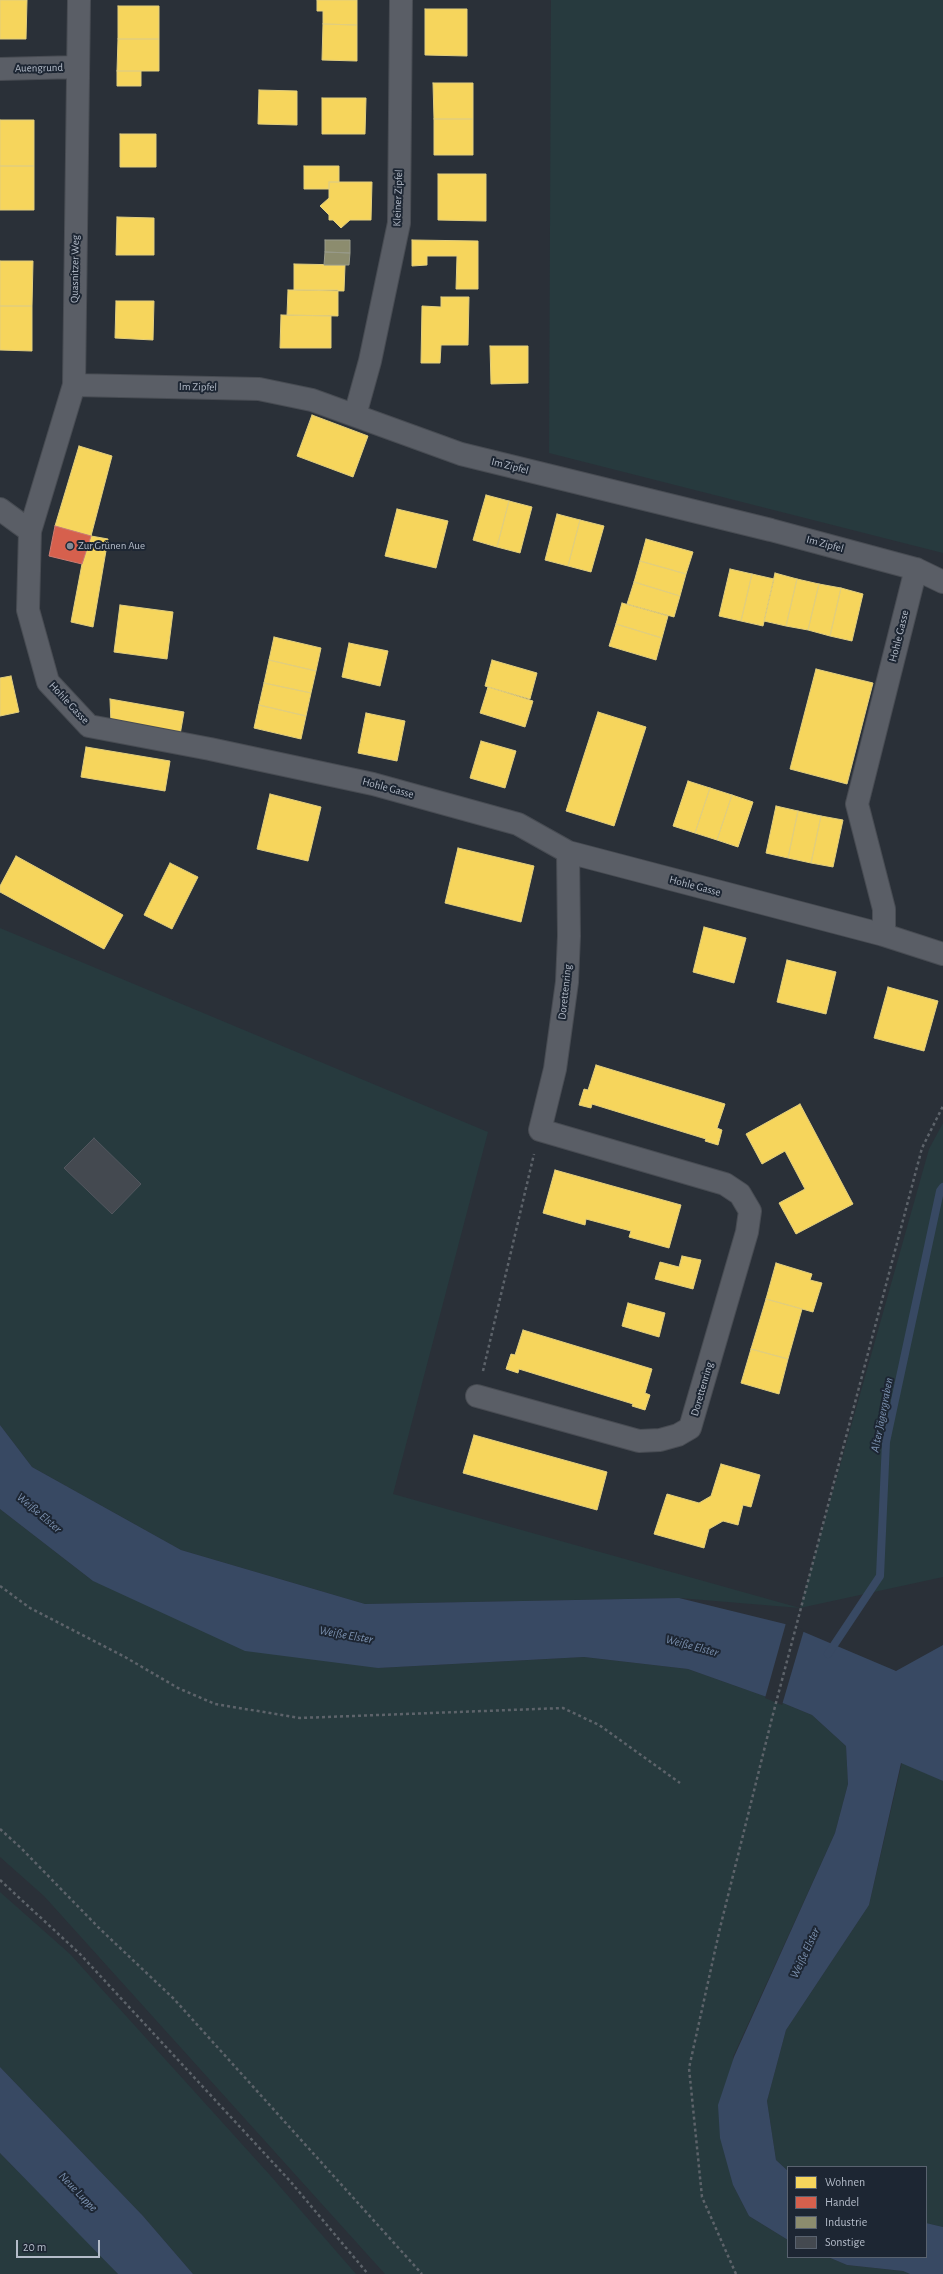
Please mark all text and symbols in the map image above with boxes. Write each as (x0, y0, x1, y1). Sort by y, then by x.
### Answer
street label: Auengrund (15, 61, 63, 75)
street label: Kleiner Zipfel (390, 169, 406, 227)
street label: Quasnitzer Weg (68, 235, 82, 303)
street label: Im Zipfel (179, 380, 217, 394)
street label: Im Zipfel (490, 455, 530, 477)
street label: Im Zipfel (805, 533, 845, 555)
place label: Zur Grünen Aue (78, 539, 145, 553)
marker: Zur Grünen Aue (65, 541, 75, 551)
street label: Hohle Gasse (886, 609, 912, 663)
street label: Hohle Gasse (46, 679, 92, 727)
street label: Hohle Gasse (361, 775, 415, 801)
street label: Hohle Gasse (668, 873, 722, 899)
street label: Dorettenring (556, 964, 574, 1020)
street label: Dorettenring (688, 1360, 716, 1418)
water label: Alter Jägergraben (868, 1377, 896, 1453)
water label: Weiße Elster (14, 1490, 64, 1536)
water label: Weiße Elster (318, 1623, 374, 1647)
water label: Weiße Elster (664, 1632, 720, 1660)
water label: Weiße Elster (787, 1925, 823, 1981)
legend (787, 2166, 927, 2258)
water label: Neue Luppe (56, 2169, 100, 2215)
text: Wohnen (825, 2176, 865, 2188)
text: Handel (825, 2196, 859, 2208)
text: Industrie (825, 2216, 867, 2228)
scale bar (18, 2232, 102, 2258)
text: Sonstige (825, 2236, 865, 2248)
text: 20 m (23, 2241, 46, 2253)

